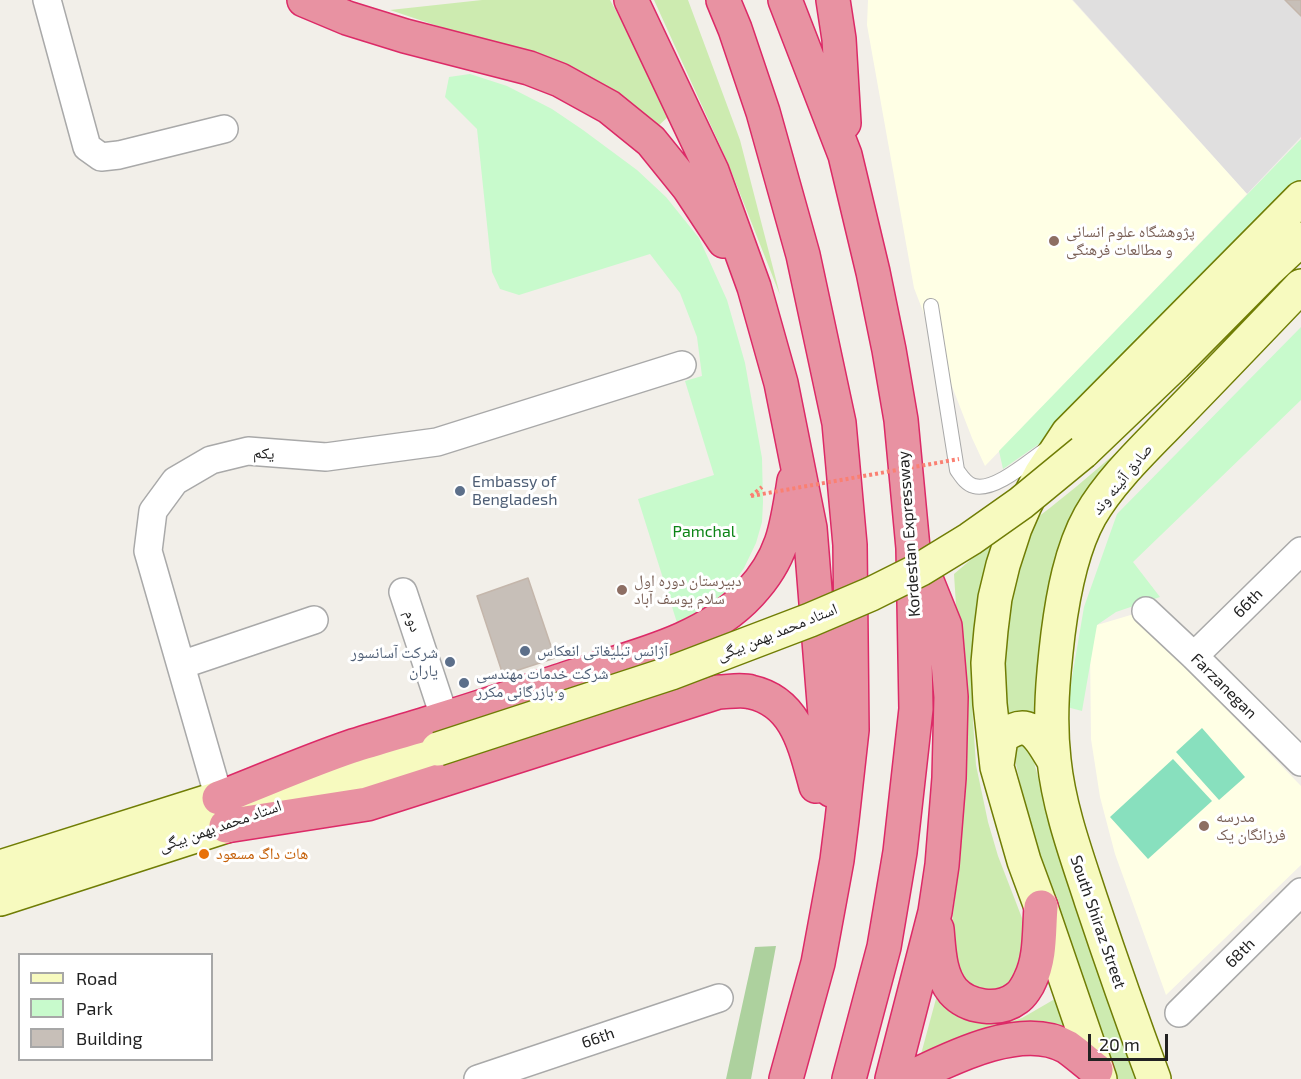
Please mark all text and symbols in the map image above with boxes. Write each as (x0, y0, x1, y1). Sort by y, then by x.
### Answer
place label: پژوهشگاه علوم انسانی و مطالعات فرهنگی (1066, 222, 1195, 260)
marker: پژوهشگاه علوم انسانی و مطالعات فرهنگی (1047, 234, 1061, 248)
street label: صادق آئینه وند (1087, 440, 1157, 518)
street label: یکم (253, 443, 275, 463)
street label: Kordestan Expressway (894, 450, 924, 618)
place label: Embassy of Bengladesh (472, 472, 557, 510)
marker: Embassy of Bengladesh (453, 484, 467, 498)
park label: Pamchal (673, 522, 735, 542)
place label: دبیرستان دوره اول سلام یوسف آباد (634, 571, 742, 609)
marker: دبیرستان دوره اول سلام یوسف آباد (615, 583, 629, 597)
street label: 66th (1229, 584, 1267, 622)
street label: استاد محمد بهمن بیگی (714, 599, 840, 665)
street label: دوم (400, 608, 426, 634)
place label: آژانس تبلیغاتی انعکاس (537, 641, 668, 661)
place label: شرکت آسانسور یاران (351, 643, 438, 681)
marker: آژانس تبلیغاتی انعکاس (518, 644, 532, 658)
street label: Farzanegan (1187, 649, 1261, 723)
marker: شرکت آسانسور یاران (443, 655, 457, 669)
place label: شرکت خدمات مهندسی و بازرگانی مکرر (476, 664, 608, 702)
marker: شرکت خدمات مهندسی و بازرگانی مکرر (457, 676, 471, 690)
street label: استاد محمد بهمن بیگی (156, 796, 284, 856)
place label: مدرسه فرزانگان یک (1216, 807, 1286, 845)
marker: مدرسه فرزانگان یک (1197, 819, 1211, 833)
place label: هات داگ مسعود (216, 844, 308, 864)
marker: هات داگ مسعود (197, 847, 211, 861)
street label: South Shiraz Street (1066, 853, 1130, 991)
street label: 68th (1221, 934, 1259, 972)
legend (18, 953, 213, 1061)
text: Road (76, 967, 117, 989)
text: Park (76, 997, 113, 1019)
scale bar (1091, 1022, 1170, 1060)
street label: 66th (579, 1023, 617, 1053)
text: Building (76, 1027, 143, 1049)
text: 20 m (1099, 1033, 1140, 1055)

